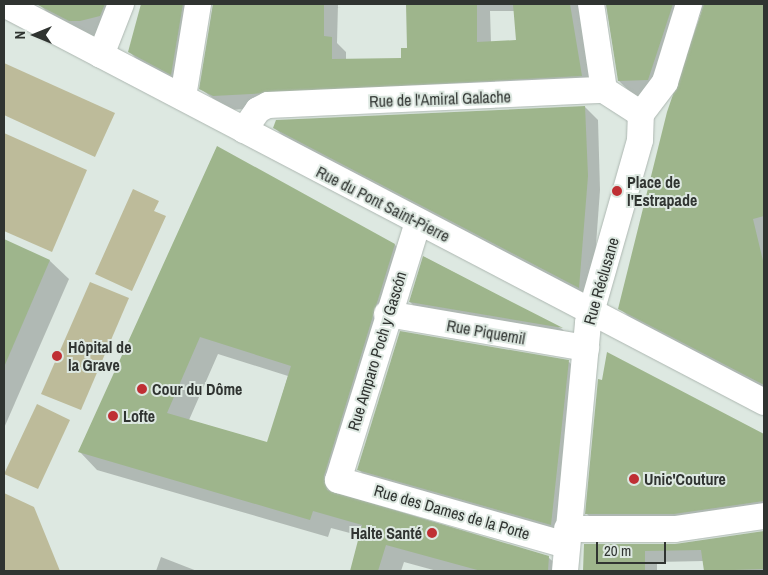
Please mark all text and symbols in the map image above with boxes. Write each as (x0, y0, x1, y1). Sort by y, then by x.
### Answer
north arrow (10, 10, 60, 60)
text: N (11, 31, 29, 39)
street label: Rue de l'Amiral Galache (369, 87, 511, 111)
street label: Rue du Pont Saint-Pierre (313, 162, 453, 246)
place label: Place de l'Estrapade (627, 172, 697, 210)
marker: Place de l'Estrapade (611, 185, 623, 197)
street label: Rue Réclusane (579, 235, 623, 327)
street label: Rue Amparo Poch y Gascón (344, 269, 410, 433)
street label: Rue Piquemil (445, 316, 527, 348)
place label: Hôpital de la Grave (68, 337, 131, 375)
marker: Hôpital de la Grave (50, 349, 64, 363)
place label: Cour du Dôme (152, 379, 242, 399)
marker: Cour du Dôme (136, 383, 148, 395)
place label: Lofte (123, 406, 155, 426)
marker: Lofte (107, 410, 119, 422)
place label: Unic'Couture (644, 469, 726, 489)
marker: Unic'Couture (628, 473, 640, 485)
street label: Rue des Dames de la Porte (372, 481, 532, 543)
place label: Halte Santé (351, 523, 422, 543)
marker: Halte Santé (426, 527, 438, 539)
scale bar (598, 532, 668, 564)
text: 20 m (604, 540, 631, 561)

